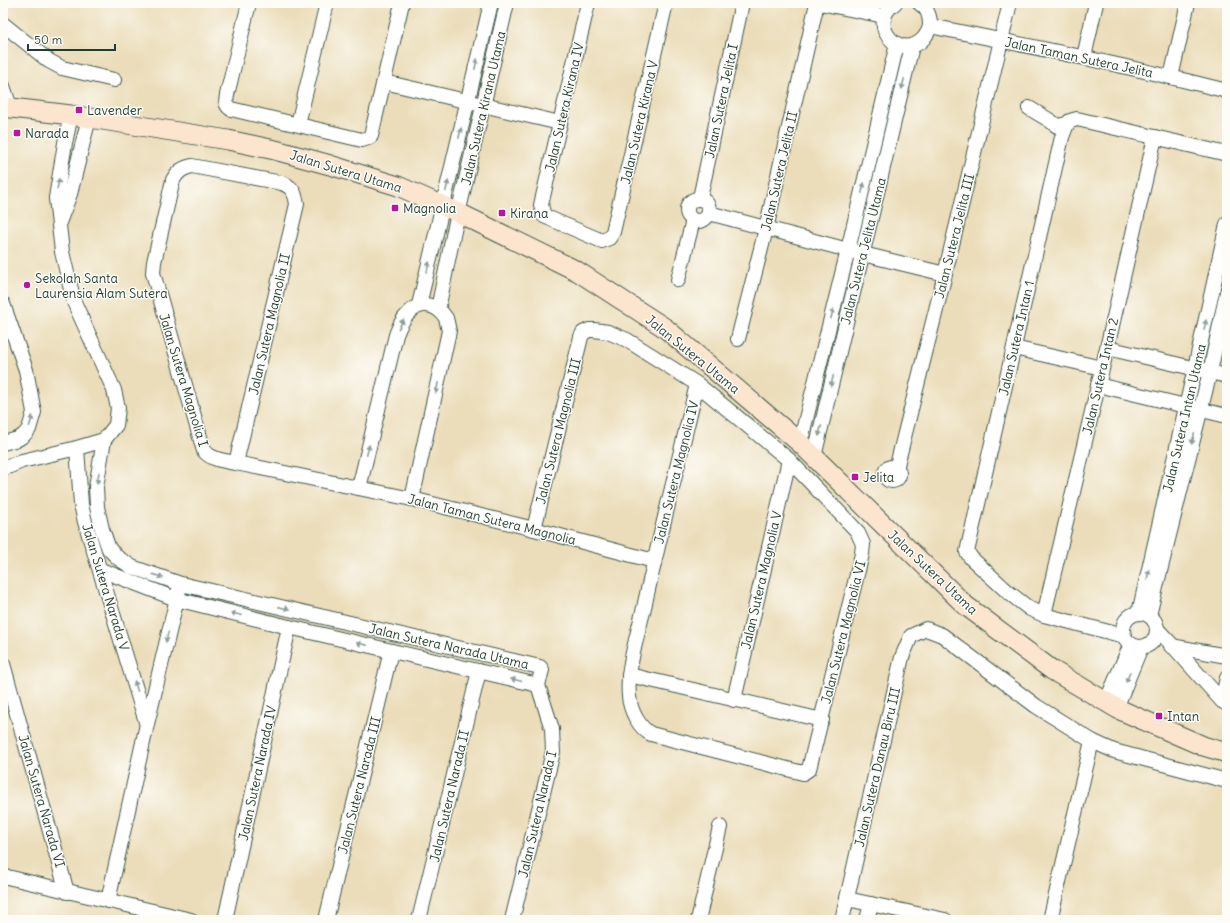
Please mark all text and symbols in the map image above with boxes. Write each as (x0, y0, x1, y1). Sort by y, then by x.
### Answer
scale bar (28, 26, 115, 52)
street label: Jalan Sutera Kirana Utama (457, 29, 510, 187)
text: 50 m (34, 32, 63, 47)
street label: Jalan Taman Sutera Jelita (1003, 34, 1154, 81)
street label: Jalan Sutera Kirana IV (541, 41, 588, 173)
street label: Jalan Sutera Jelita I (701, 42, 742, 160)
one-way arrow (474, 58, 480, 70)
street label: Jalan Sutera Kirana V (617, 59, 662, 186)
one-way arrow (899, 77, 905, 90)
place label: Lavender (87, 102, 143, 119)
marker: Lavender (74, 105, 84, 115)
street label: Jalan Sutera Jelita II (757, 109, 802, 233)
place label: Narada (25, 125, 69, 142)
one-way arrow (457, 127, 463, 140)
marker: Narada (12, 128, 22, 138)
street label: Jalan Sutera Utama (288, 146, 404, 197)
street label: Jalan Sutera Jelita III (931, 172, 978, 300)
street label: Jalan Sutera Jelita Utama (837, 176, 890, 326)
one-way arrow (55, 178, 61, 190)
one-way arrow (445, 179, 451, 192)
one-way arrow (860, 182, 866, 194)
place label: Magnolia (403, 200, 456, 217)
marker: Magnolia (390, 203, 400, 213)
place label: Kirana (510, 205, 548, 222)
marker: Kirana (497, 208, 507, 218)
street label: Jalan Sutera Magnolia II (245, 252, 294, 396)
one-way arrow (425, 261, 431, 273)
place label: Sekolah Santa Laurensia Alam Sutera (35, 270, 168, 302)
street label: Jalan Sutera Intan 1 (995, 279, 1038, 397)
marker: Sekolah Santa Laurensia Alam Sutera (22, 280, 32, 290)
one-way arrow (829, 308, 835, 320)
street label: Jalan Sutera Magnolia I (155, 311, 212, 449)
street label: Jalan Sutera Utama (642, 311, 743, 398)
street label: Jalan Sutera Intan 2 (1079, 316, 1122, 436)
one-way arrow (398, 318, 404, 330)
one-way arrow (1202, 319, 1208, 331)
street label: Jalan Sutera Intan Utama (1159, 342, 1210, 494)
street label: Jalan Sutera Magnolia III (532, 356, 585, 506)
one-way arrow (829, 375, 835, 387)
one-way arrow (433, 382, 439, 394)
street label: Jalan Sutera Magnolia IV (650, 399, 702, 545)
one-way arrow (28, 414, 34, 426)
one-way arrow (817, 425, 823, 438)
one-way arrow (1190, 433, 1196, 445)
one-way arrow (365, 443, 371, 455)
place label: Jelita (863, 469, 894, 486)
one-way arrow (94, 472, 100, 484)
marker: Jelita (850, 472, 860, 482)
street label: Jalan Taman Sutera Magnolia (406, 490, 578, 549)
street label: Jalan Sutera Magnolia V (737, 509, 786, 651)
street label: Jalan Sutera Narada V (78, 522, 133, 653)
street label: Jalan Sutera Utama (884, 527, 981, 618)
street label: Jalan Sutera Magnolia VI (817, 559, 870, 705)
one-way arrow (1145, 568, 1151, 581)
one-way arrow (153, 573, 165, 579)
one-way arrow (278, 605, 290, 611)
one-way arrow (230, 610, 242, 616)
street label: Jalan Sutera Narada Utama (367, 620, 530, 673)
one-way arrow (164, 631, 170, 643)
one-way arrow (356, 641, 368, 647)
one-way arrow (1125, 672, 1131, 683)
one-way arrow (510, 676, 522, 682)
one-way arrow (133, 680, 139, 692)
street label: Jalan Sutera Danau Biru III (851, 685, 904, 849)
street label: Jalan Sutera Narada IV (235, 704, 280, 842)
place label: Intan (1167, 708, 1200, 725)
marker: Intan (1154, 711, 1164, 721)
street label: Jalan Sutera Narada III (334, 714, 385, 855)
street label: Jalan Sutera Narada II (426, 728, 473, 864)
street label: Jalan Sutera Narada VI (14, 733, 69, 870)
street label: Jalan Sutera Narada I (515, 749, 560, 879)

